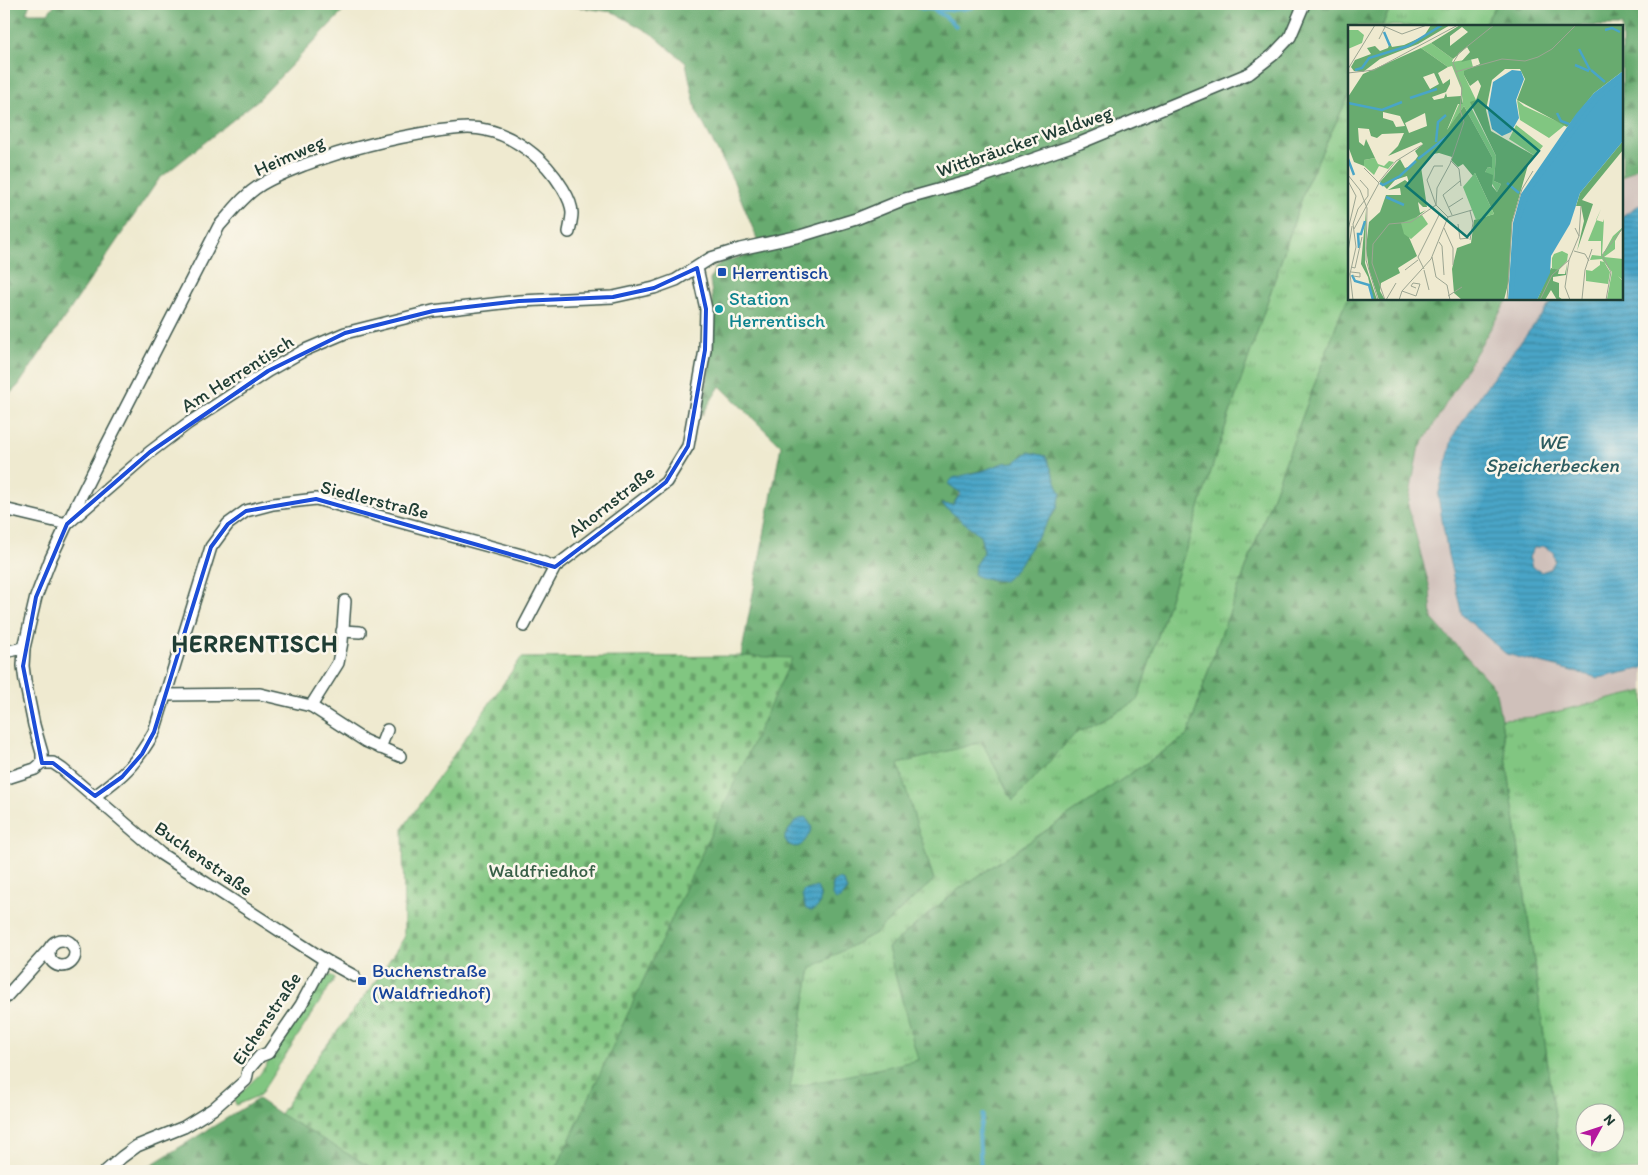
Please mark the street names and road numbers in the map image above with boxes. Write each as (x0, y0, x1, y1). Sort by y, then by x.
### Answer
street label: Wittbräucker Waldweg (933, 101, 1115, 182)
street label: Heimweg (250, 130, 328, 181)
street label: Am Herrentisch (177, 330, 298, 417)
street label: Ahornstraße (564, 461, 659, 542)
street label: Siedlerstraße (318, 475, 431, 524)
street label: Buchenstraße (150, 816, 257, 901)
street label: Eichenstraße (227, 967, 306, 1069)

